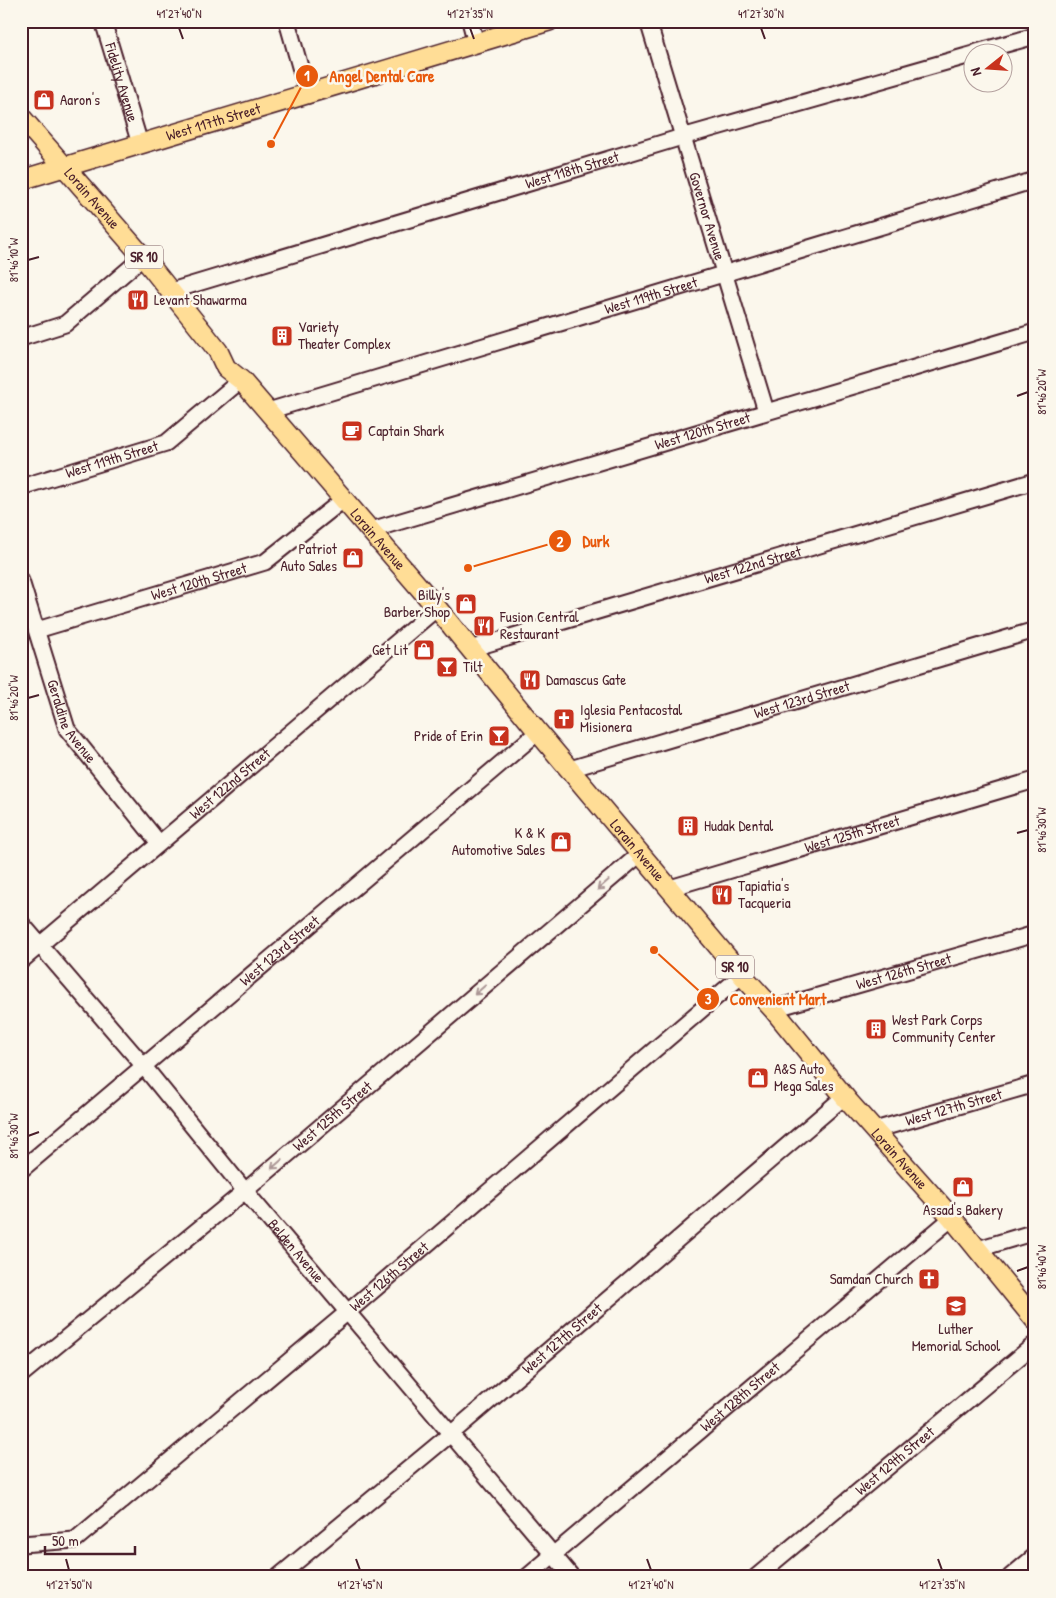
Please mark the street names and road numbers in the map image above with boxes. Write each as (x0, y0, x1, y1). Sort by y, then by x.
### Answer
street label: Fidelity Avenue (100, 39, 144, 124)
street label: West 117th Street (163, 97, 264, 146)
street label: West 118th Street (523, 145, 622, 194)
street label: Lorain Avenue (60, 163, 125, 233)
street label: Governor Avenue (684, 169, 731, 263)
road number: SR 10 (125, 246, 163, 268)
street label: West 119th Street (602, 271, 701, 319)
street label: West 120th Street (652, 406, 754, 455)
street label: West 119th Street (63, 435, 162, 483)
street label: Lorain Avenue (346, 504, 411, 574)
street label: West 122nd Street (702, 540, 804, 589)
street label: West 120th Street (148, 557, 250, 605)
street label: West 123rd Street (751, 675, 853, 723)
street label: Geraldine Avenue (42, 677, 101, 767)
street label: West 122nd Street (185, 742, 275, 824)
street label: West 125th Street (802, 809, 903, 858)
street label: Lorain Avenue (606, 814, 670, 885)
street label: West 123rd Street (235, 910, 324, 990)
street label: West 126th Street (854, 947, 954, 995)
road number: SR 10 (716, 956, 754, 979)
street label: West 125th Street (288, 1075, 377, 1156)
street label: West 127th Street (903, 1083, 1005, 1131)
street label: Lorain Avenue (867, 1124, 933, 1194)
street label: Belden Avenue (263, 1214, 329, 1287)
street label: West 126th Street (345, 1236, 433, 1316)
street label: West 127th Street (517, 1297, 607, 1378)
street label: West 128th Street (695, 1356, 785, 1436)
street label: West 129th Street (850, 1421, 939, 1500)

